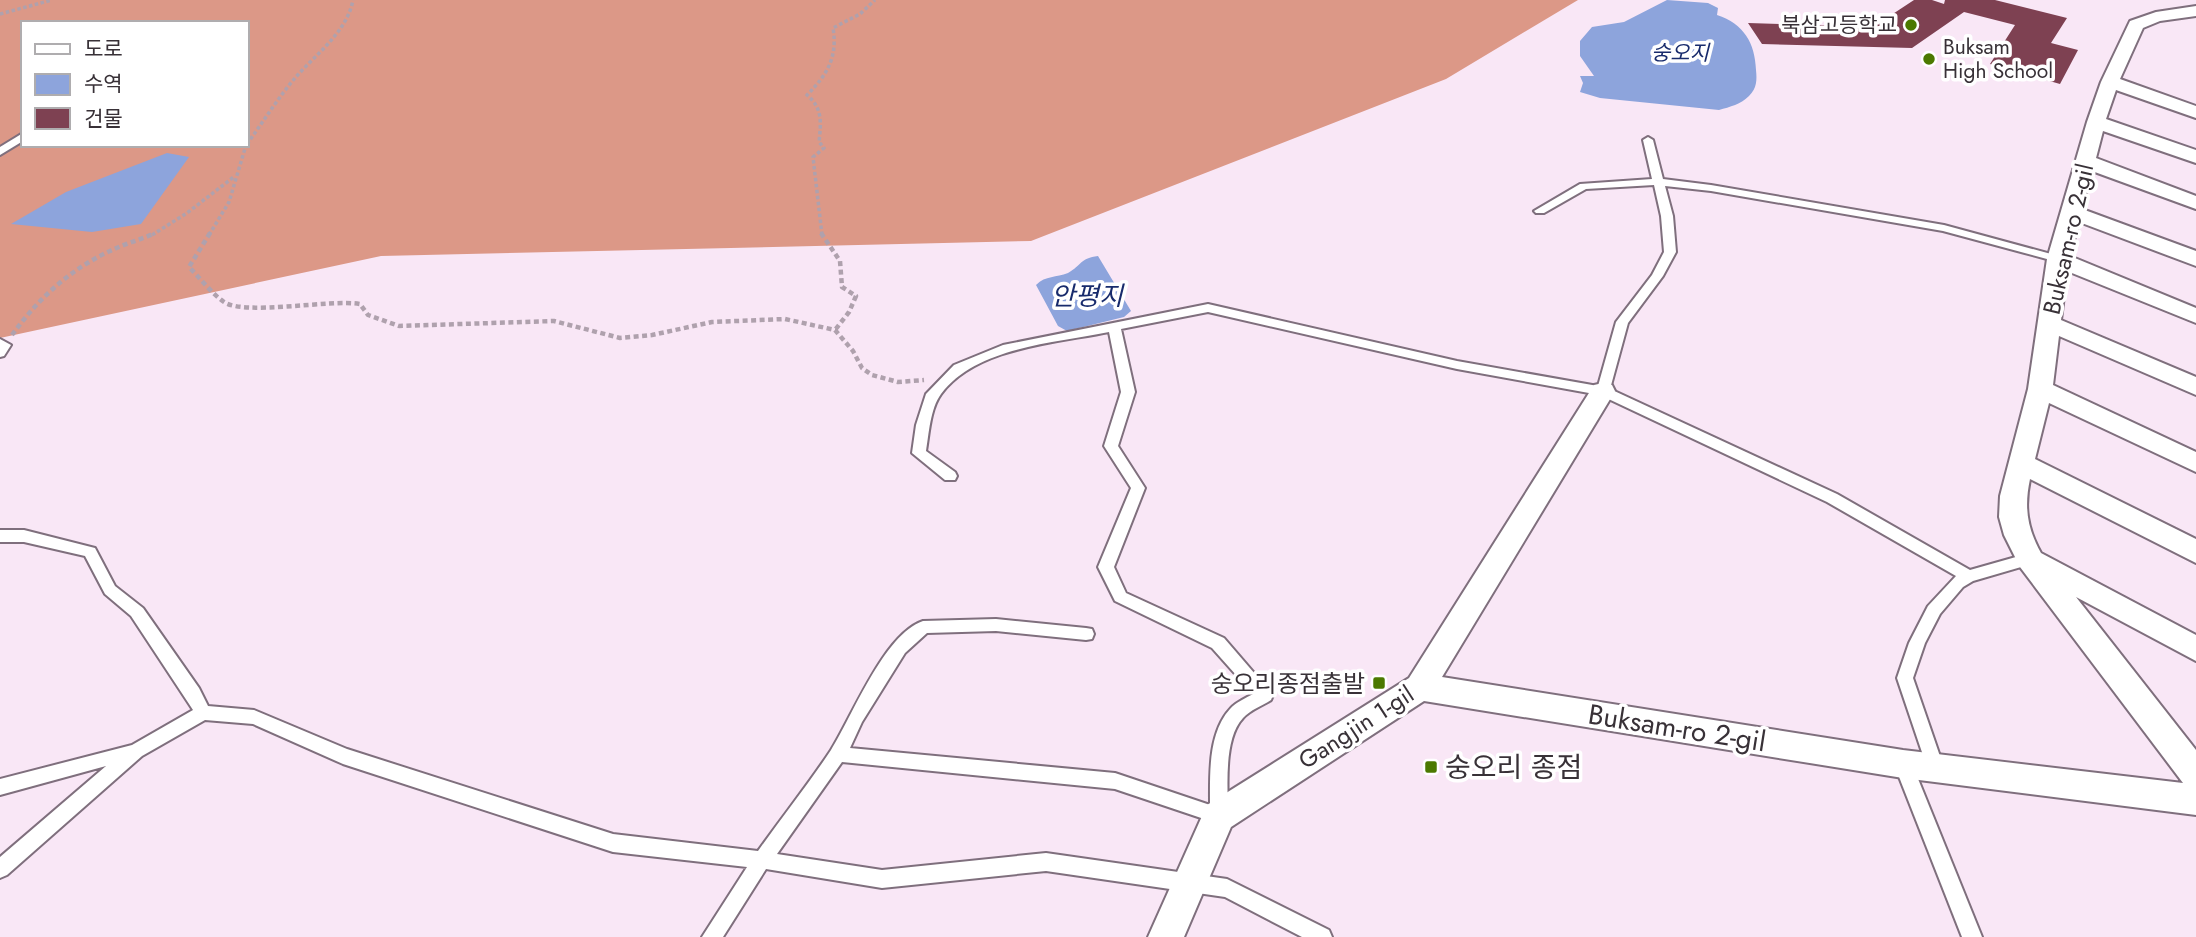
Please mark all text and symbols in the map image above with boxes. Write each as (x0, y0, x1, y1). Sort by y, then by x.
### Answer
place label: 북삼고등학교 (1781, 10, 1897, 40)
marker: 북삼고등학교 (1903, 17, 1919, 33)
legend (21, 21, 248, 147)
place label: Buksam High School (1943, 32, 2053, 86)
text: 도로 (84, 34, 123, 64)
water label: 숭오지 (1651, 38, 1711, 68)
marker: Buksam High School (1921, 51, 1937, 67)
text: 수역 (84, 69, 123, 99)
text: 건물 (84, 104, 123, 134)
street label: Buksam-ro 2-gil (2034, 160, 2102, 318)
water label: 안평지 (1051, 277, 1125, 315)
place label: 숭오리종점출발 (1210, 666, 1365, 701)
marker: 숭오리종점출발 (1371, 675, 1387, 691)
street label: Gangjin 1-gil (1291, 677, 1421, 777)
street label: Buksam-ro 2-gil (1585, 694, 1769, 762)
place label: 숭오리 종점 (1445, 747, 1582, 788)
marker: 숭오리 종점 (1423, 759, 1439, 775)

